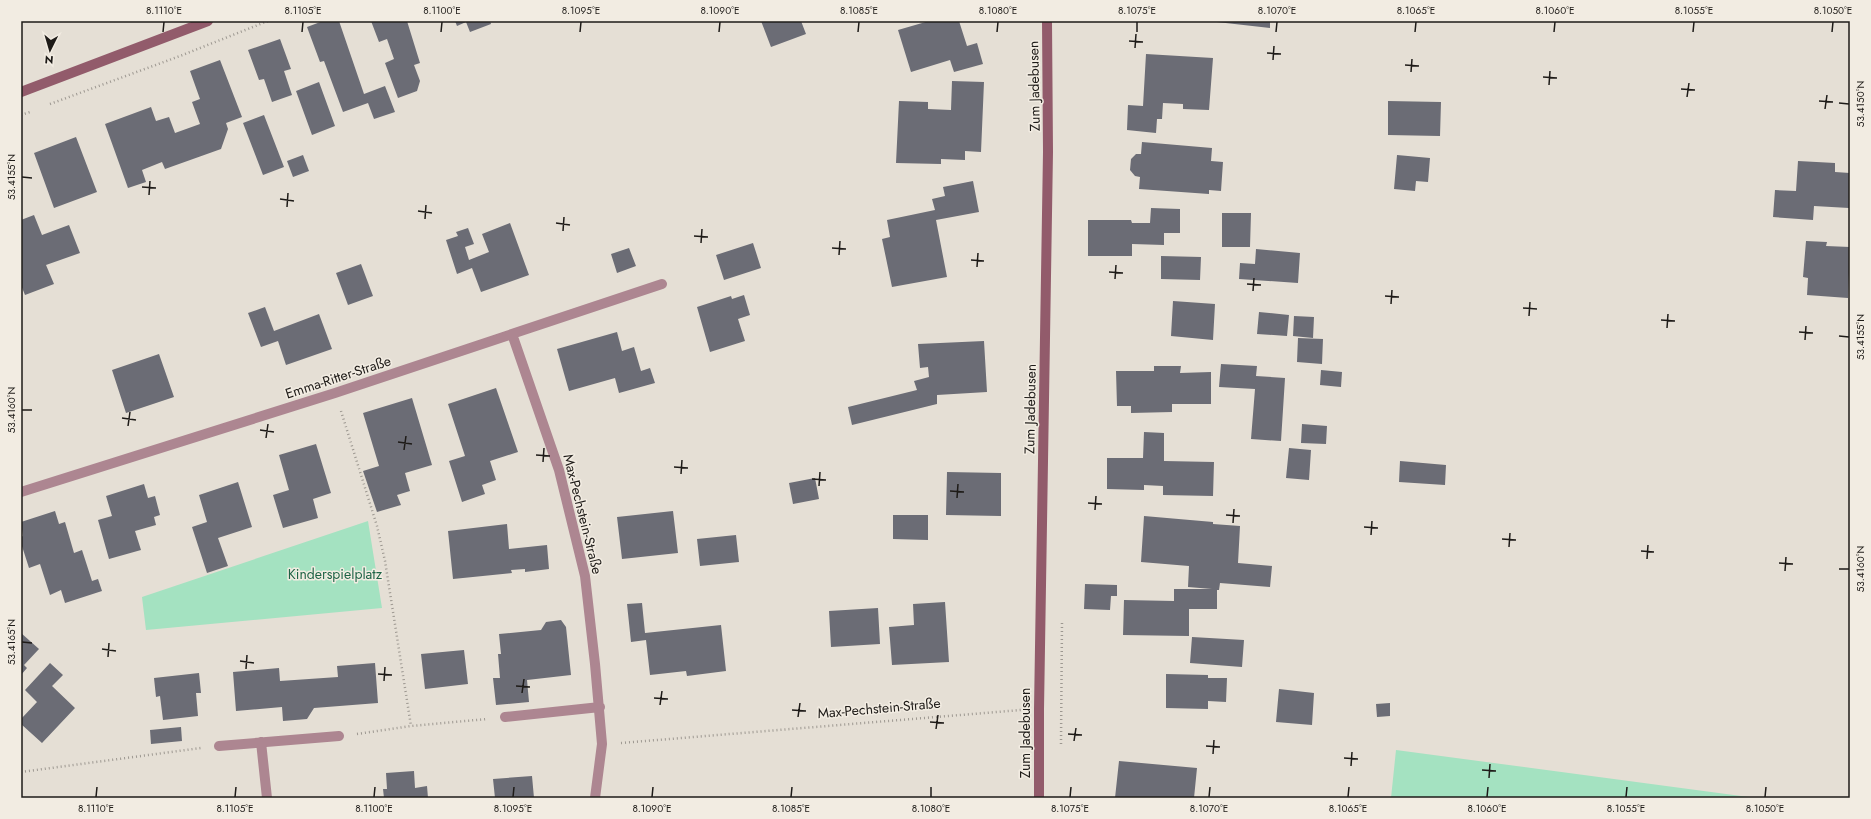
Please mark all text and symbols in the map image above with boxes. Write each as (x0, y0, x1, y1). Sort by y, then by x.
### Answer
text: 8.1110°E (146, 3, 182, 18)
text: 8.1105°E (284, 3, 322, 18)
text: 8.1100°E (423, 3, 461, 18)
text: 8.1095°E (562, 3, 600, 18)
text: 8.1090°E (701, 3, 739, 18)
text: 8.1085°E (840, 3, 878, 18)
text: 8.1080°E (979, 3, 1017, 18)
text: 8.1075°E (1118, 3, 1156, 18)
text: 8.1070°E (1258, 3, 1296, 18)
text: 8.1065°E (1397, 3, 1435, 18)
text: 8.1060°E (1536, 3, 1574, 18)
text: 8.1055°E (1675, 3, 1713, 18)
text: 8.1050°E (1814, 3, 1852, 18)
north arrow (30, 30, 70, 70)
street label: Zum Jadebusen (1023, 41, 1045, 131)
text: N (44, 52, 54, 68)
text: 53.4150°N (1853, 81, 1868, 127)
text: 53.4155°N (4, 154, 19, 200)
text: 53.4155°N (1853, 314, 1868, 360)
street label: Emma-Ritter-Straße (283, 350, 393, 404)
street label: Zum Jadebusen (1019, 364, 1041, 454)
text: 53.4160°N (4, 387, 19, 433)
street label: Max-Pechstein-Straße (558, 452, 608, 576)
text: 53.4160°N (1853, 546, 1868, 592)
park label: Kinderspielplatz (288, 564, 383, 584)
text: 53.4165°N (4, 619, 19, 665)
street label: Zum Jadebusen (1015, 688, 1035, 778)
street label: Max-Pechstein-Straße (817, 693, 941, 723)
text: 8.1110°E (78, 801, 114, 816)
text: 8.1105°E (216, 801, 254, 816)
text: 8.1100°E (355, 801, 393, 816)
text: 8.1095°E (494, 801, 532, 816)
text: 8.1090°E (633, 801, 671, 816)
text: 8.1085°E (772, 801, 810, 816)
text: 8.1080°E (912, 801, 950, 816)
text: 8.1075°E (1051, 801, 1089, 816)
text: 8.1070°E (1190, 801, 1228, 816)
text: 8.1065°E (1329, 801, 1367, 816)
text: 8.1060°E (1468, 801, 1506, 816)
text: 8.1055°E (1607, 801, 1645, 816)
text: 8.1050°E (1746, 801, 1784, 816)

